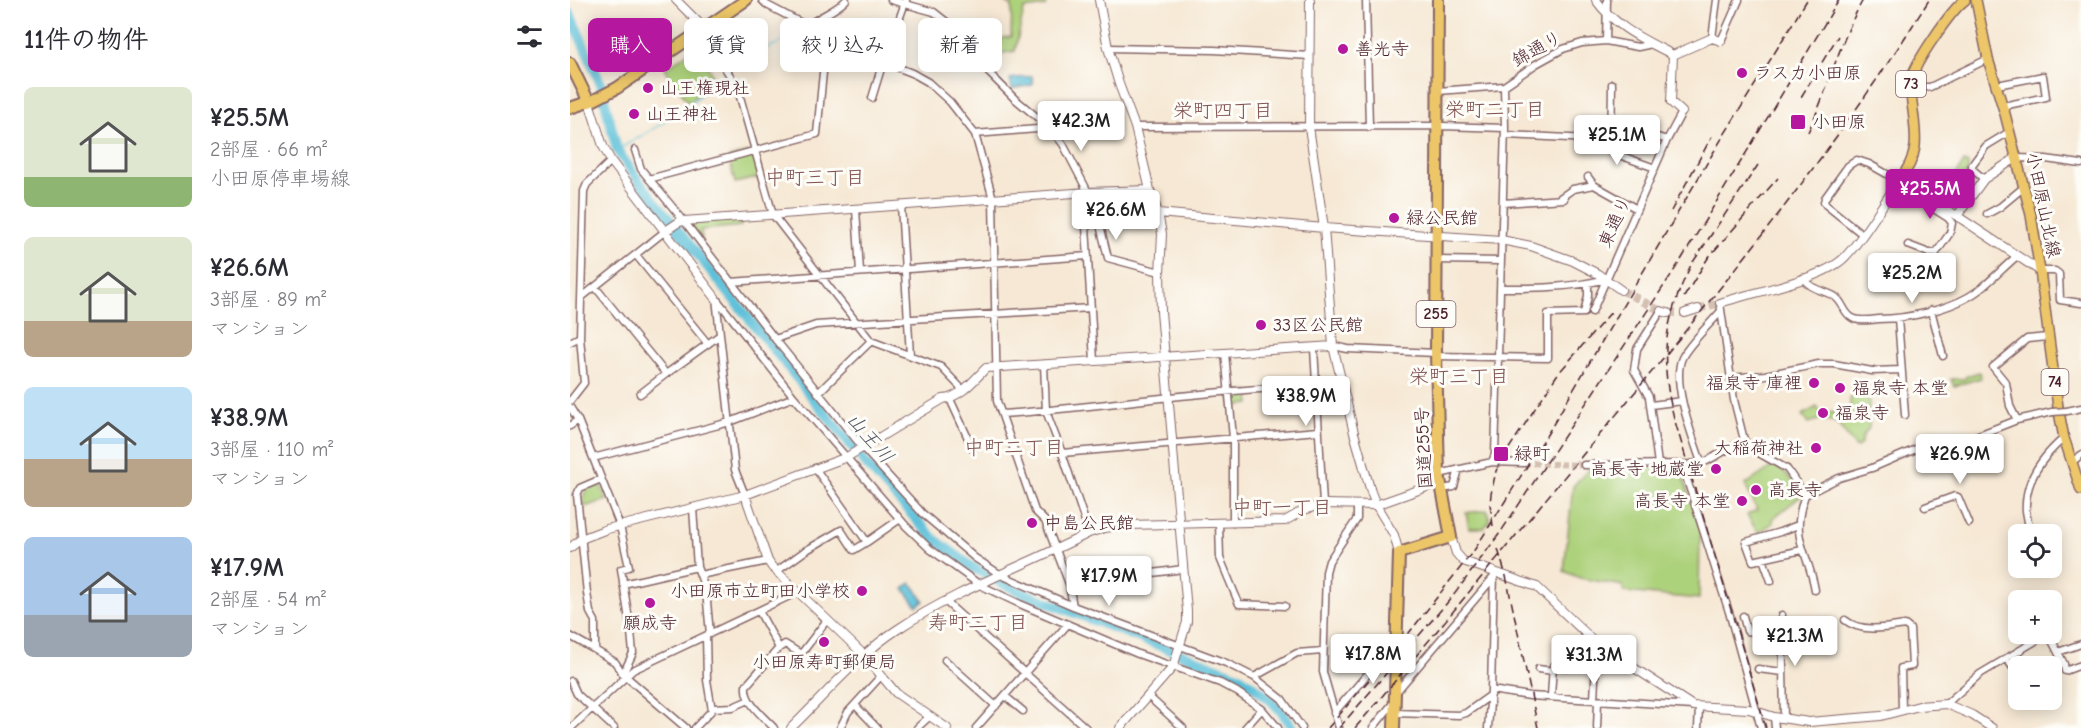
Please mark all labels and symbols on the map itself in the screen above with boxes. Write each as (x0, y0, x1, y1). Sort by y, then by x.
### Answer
street label: 錦通り (1508, 27, 1566, 71)
place label: 善光寺 (1355, 39, 1409, 60)
marker: 善光寺 (1336, 42, 1350, 56)
place label: ラスカ小田原 (1754, 63, 1861, 84)
marker: ラスカ小田原 (1735, 66, 1749, 80)
road number: 73 (1896, 71, 1926, 97)
place label: 山王権現社 (660, 78, 750, 99)
marker: 山王権現社 (641, 81, 655, 95)
district label: 栄町二丁目 (1445, 98, 1545, 121)
district label: 栄町四丁目 (1173, 99, 1273, 122)
pin: ¥42.3M (1032, 101, 1130, 152)
place label: 山王神社 (646, 104, 718, 125)
marker: 山王神社 (627, 107, 641, 121)
place label: 小田原 (1812, 112, 1866, 133)
marker: 小田原 (1789, 113, 1807, 131)
pin: ¥25.1M (1568, 115, 1666, 166)
street label: 小田原山北線 (2022, 150, 2064, 260)
district label: 中町三丁目 (765, 166, 865, 189)
pin: ¥25.5M (1881, 169, 1979, 220)
pin: ¥26.6M (1067, 190, 1165, 241)
street label: 東通り (1594, 193, 1636, 251)
place label: 緑公民館 (1406, 208, 1478, 229)
marker: 緑公民館 (1387, 211, 1401, 225)
pin: ¥25.2M (1863, 253, 1961, 304)
road number: 255 (1416, 301, 1456, 327)
place label: 33区公民館 (1273, 315, 1363, 336)
marker: 33区公民館 (1254, 318, 1268, 332)
district label: 栄町三丁目 (1409, 365, 1509, 388)
road number: 74 (2042, 369, 2068, 395)
place label: 福泉寺 庫裡 (1706, 373, 1802, 394)
pin: ¥38.9M (1257, 376, 1355, 427)
marker: 福泉寺 庫裡 (1807, 376, 1821, 390)
place label: 福泉寺 本堂 (1852, 378, 1948, 399)
marker: 福泉寺 本堂 (1833, 381, 1847, 395)
place label: 福泉寺 (1835, 403, 1889, 424)
street label: 国道255号 (1411, 406, 1437, 490)
marker: 福泉寺 (1816, 406, 1830, 420)
water label: 山王川 (842, 408, 898, 468)
pin: ¥26.9M (1911, 434, 2009, 485)
district label: 中町二丁目 (964, 436, 1064, 459)
place label: 大稲荷神社 (1714, 438, 1804, 459)
marker: 大稲荷神社 (1809, 441, 1823, 455)
place label: 緑町 (1514, 444, 1550, 465)
marker: 緑町 (1492, 445, 1510, 463)
place label: 高長寺 地蔵堂 (1590, 459, 1704, 480)
marker: 高長寺 地蔵堂 (1709, 462, 1723, 476)
place label: 高長寺 (1768, 480, 1822, 501)
marker: 高長寺 (1749, 483, 1763, 497)
place label: 高長寺 本堂 (1634, 491, 1730, 512)
marker: 高長寺 本堂 (1735, 494, 1749, 508)
district label: 中町一丁目 (1232, 496, 1332, 519)
place label: 中島公民館 (1044, 513, 1134, 534)
marker: 中島公民館 (1025, 516, 1039, 530)
pin: ¥17.9M (1060, 556, 1158, 607)
place label: 小田原市立町田小学校 (670, 581, 850, 602)
marker: 小田原市立町田小学校 (855, 584, 869, 598)
marker: 願成寺 (643, 596, 657, 610)
district label: 寿町二丁目 (928, 611, 1028, 634)
place label: 願成寺 (623, 613, 677, 634)
pin: ¥21.3M (1746, 616, 1844, 667)
pin: ¥17.8M (1324, 634, 1422, 685)
marker: 小田原寿町郵便局 (817, 635, 831, 649)
pin: ¥31.3M (1545, 635, 1643, 686)
place label: 小田原寿町郵便局 (752, 652, 896, 673)

